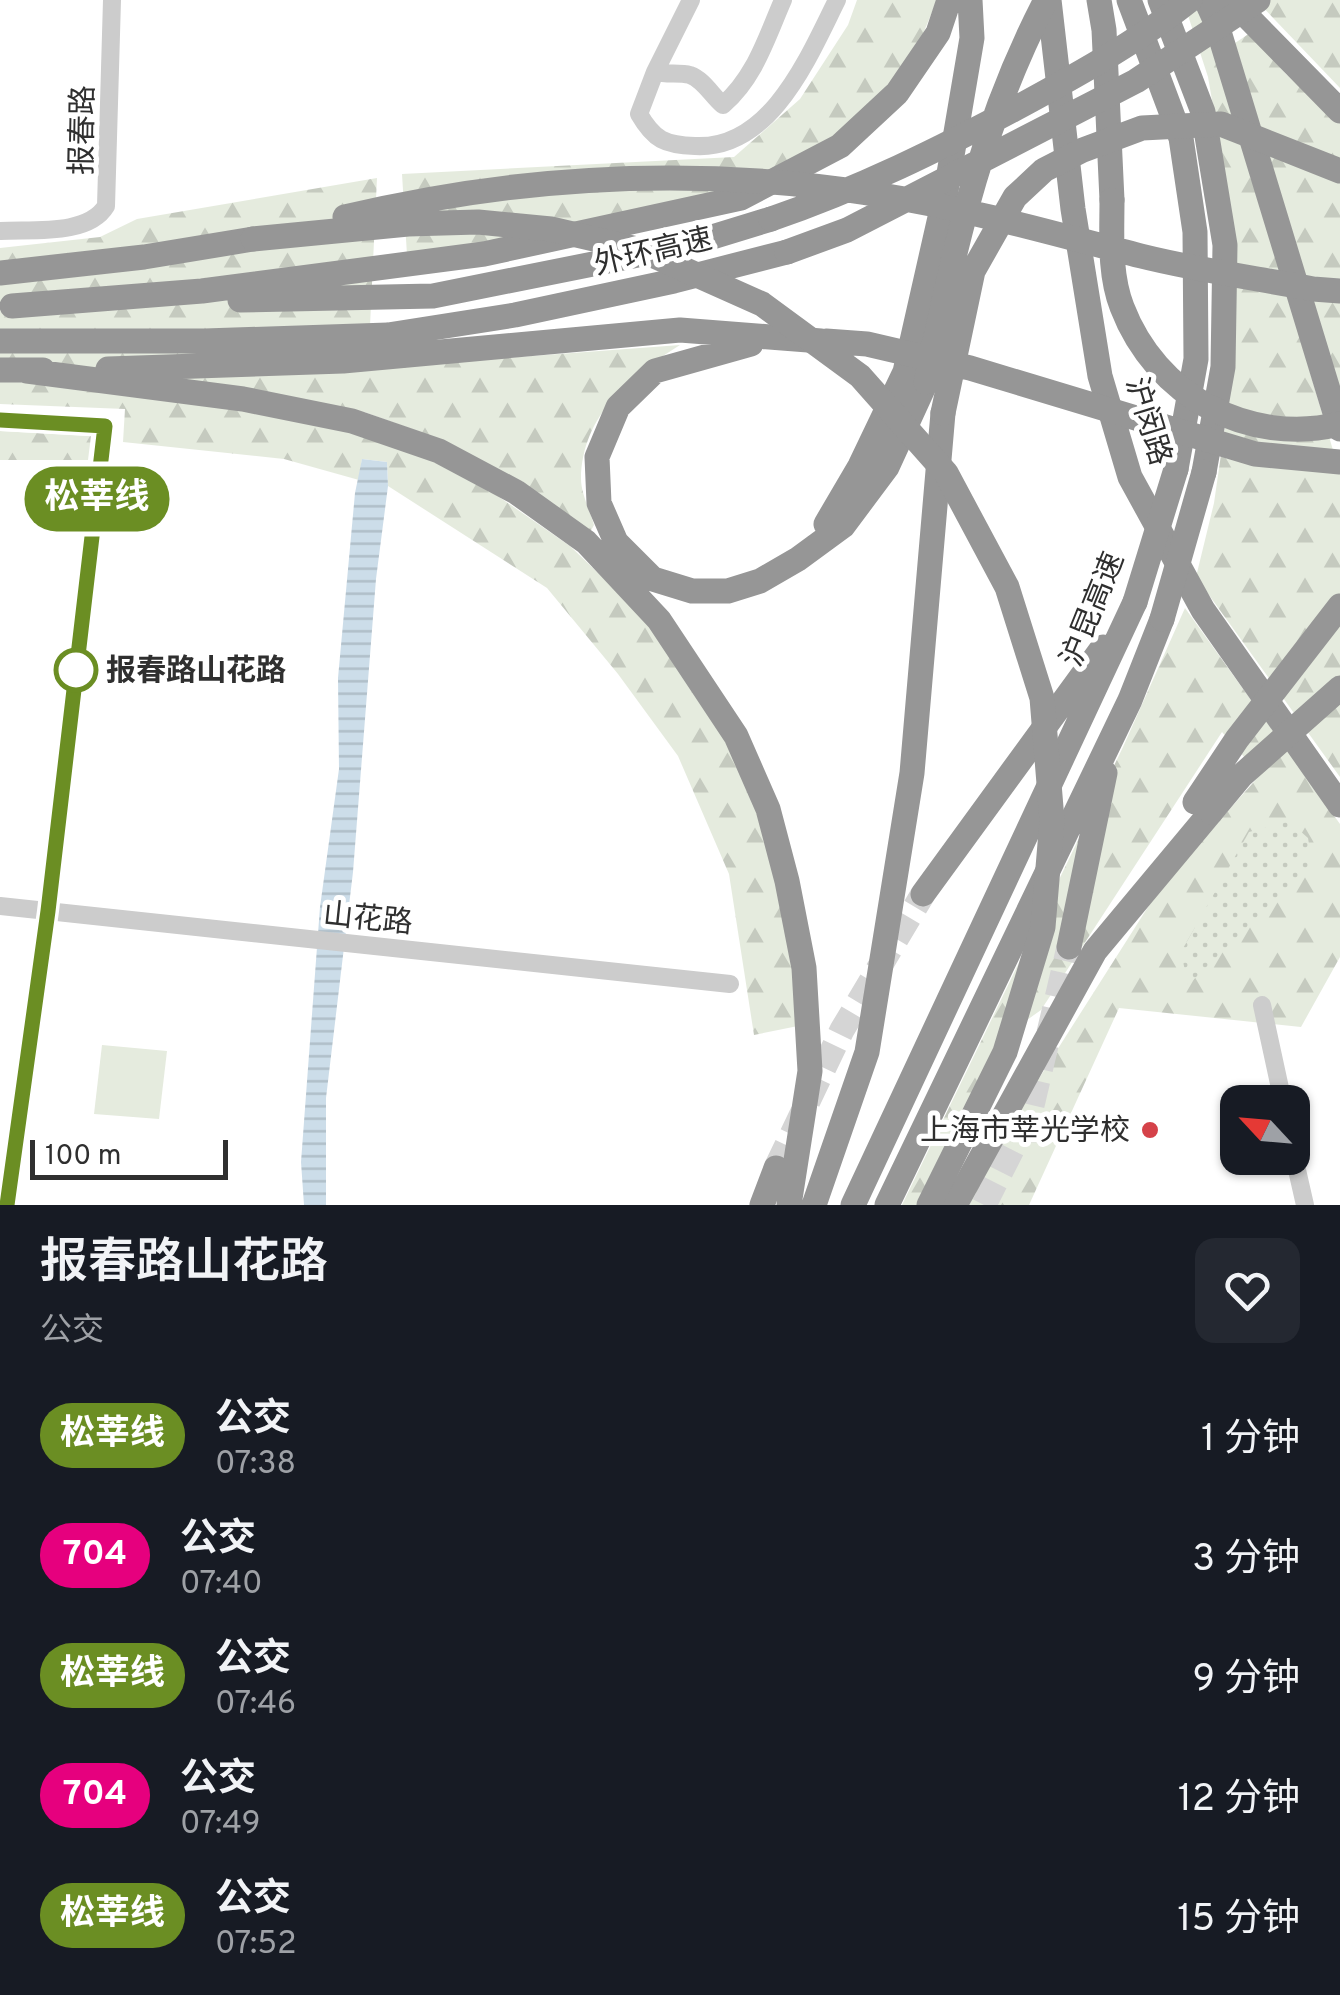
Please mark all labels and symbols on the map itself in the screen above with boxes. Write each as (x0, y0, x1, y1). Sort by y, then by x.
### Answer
street label: 报春路 (65, 85, 104, 175)
street label: 外环高速 (591, 222, 716, 285)
street label: 沪闵路 (1116, 373, 1177, 470)
line badge: 松莘线 (39, 466, 154, 532)
street label: 沪昆高速 (1055, 547, 1134, 672)
marker: 报春路山花路 (55, 649, 97, 691)
place label: 报春路山花路 (106, 654, 286, 691)
street label: 山花路 (321, 897, 414, 944)
north arrow (1220, 1085, 1310, 1175)
place label: 上海市莘光学校 (920, 1114, 1130, 1151)
marker: 上海市莘光学校 (1139, 1119, 1161, 1141)
scale bar (30, 1135, 228, 1180)

